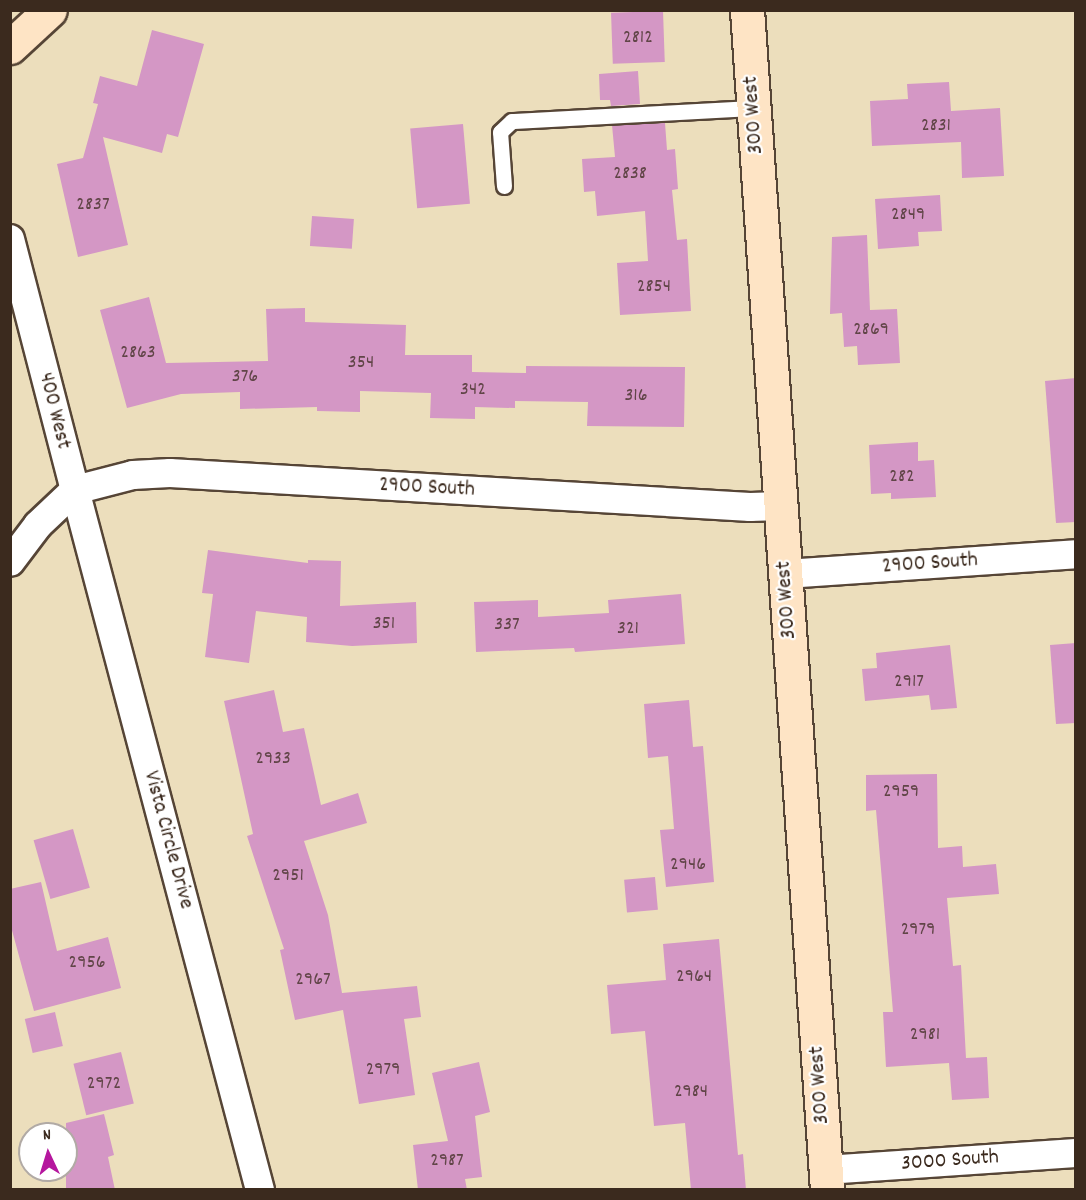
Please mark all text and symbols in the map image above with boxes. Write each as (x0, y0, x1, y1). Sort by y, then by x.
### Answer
house number: 2812 (623, 26, 653, 50)
street label: 300 West (738, 75, 770, 155)
house number: 2831 (921, 114, 951, 138)
house number: 2838 (613, 162, 647, 186)
house number: 2837 (76, 193, 110, 217)
house number: 2849 (891, 203, 925, 227)
house number: 2854 (637, 275, 671, 299)
house number: 2869 (853, 318, 889, 342)
house number: 2863 (120, 341, 156, 365)
house number: 354 (348, 351, 374, 375)
house number: 376 (232, 365, 258, 389)
street label: 400 West (32, 370, 76, 452)
house number: 342 (460, 378, 486, 402)
house number: 316 (624, 384, 648, 408)
house number: 282 (889, 465, 915, 489)
street label: 2900 South (378, 472, 476, 504)
street label: 2900 South (881, 547, 979, 581)
street label: 300 West (771, 560, 803, 640)
house number: 351 (373, 612, 395, 636)
house number: 337 (494, 613, 520, 637)
house number: 321 (617, 617, 639, 641)
house number: 2917 (894, 670, 924, 694)
house number: 2933 (255, 747, 291, 771)
street label: Vista Circle Drive (137, 768, 199, 912)
house number: 2959 (883, 780, 919, 804)
house number: 2946 (670, 853, 706, 877)
house number: 2951 (272, 864, 304, 888)
house number: 2979 (901, 918, 935, 942)
house number: 2956 (69, 951, 105, 975)
house number: 2964 (676, 965, 712, 989)
house number: 2967 (295, 968, 331, 992)
house number: 2981 (910, 1023, 940, 1047)
street label: 300 West (804, 1045, 836, 1125)
house number: 2979 (366, 1058, 400, 1082)
house number: 2972 (87, 1072, 121, 1096)
house number: 2984 (674, 1080, 708, 1104)
north arrow (18, 1122, 78, 1182)
text: N (42, 1124, 52, 1147)
street label: 3000 South (900, 1144, 1000, 1178)
house number: 2987 (430, 1149, 464, 1173)

